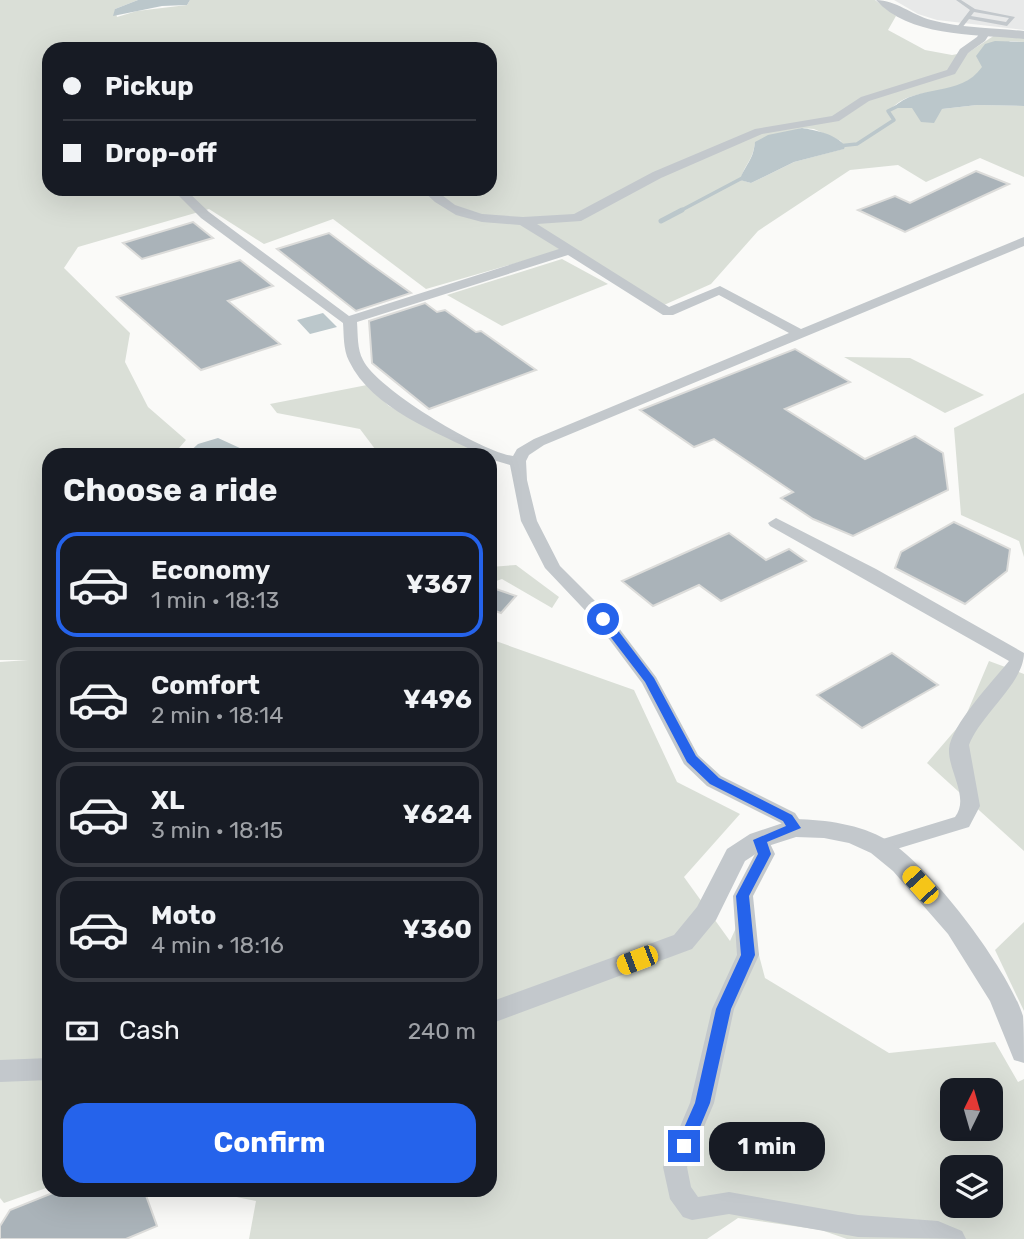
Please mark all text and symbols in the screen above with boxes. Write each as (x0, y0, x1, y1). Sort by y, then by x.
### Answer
text: Pickup (105, 71, 194, 102)
text: Drop-off (105, 138, 217, 169)
text: Choose a ride (63, 471, 277, 509)
icon: car (67, 553, 130, 616)
text: Economy (151, 555, 270, 586)
text: ¥367 (406, 569, 472, 600)
text: 1 min · 18:13 (151, 586, 279, 614)
route start (587, 603, 619, 635)
icon: car (67, 668, 130, 731)
text: Comfort (151, 670, 260, 701)
text: ¥496 (403, 684, 472, 715)
text: 2 min · 18:14 (151, 701, 283, 729)
icon: car (67, 783, 130, 846)
text: XL (151, 785, 184, 816)
text: ¥624 (403, 799, 472, 830)
text: 3 min · 18:15 (151, 816, 283, 844)
car (899, 862, 942, 908)
icon: car (67, 898, 130, 961)
text: Moto (151, 900, 216, 931)
text: ¥360 (402, 914, 472, 945)
text: 4 min · 18:16 (151, 931, 284, 959)
car (614, 943, 661, 977)
icon: cash (63, 1012, 101, 1050)
text: Cash (119, 1015, 180, 1046)
text: 240 m (408, 1017, 476, 1045)
north arrow (940, 1078, 1003, 1141)
map controls (940, 1078, 1003, 1218)
button: Confirm (63, 1103, 476, 1183)
callout: 1 min (708, 1122, 824, 1170)
route end (668, 1130, 700, 1162)
text: 1 min (738, 1132, 796, 1160)
button: layers (940, 1155, 1003, 1218)

